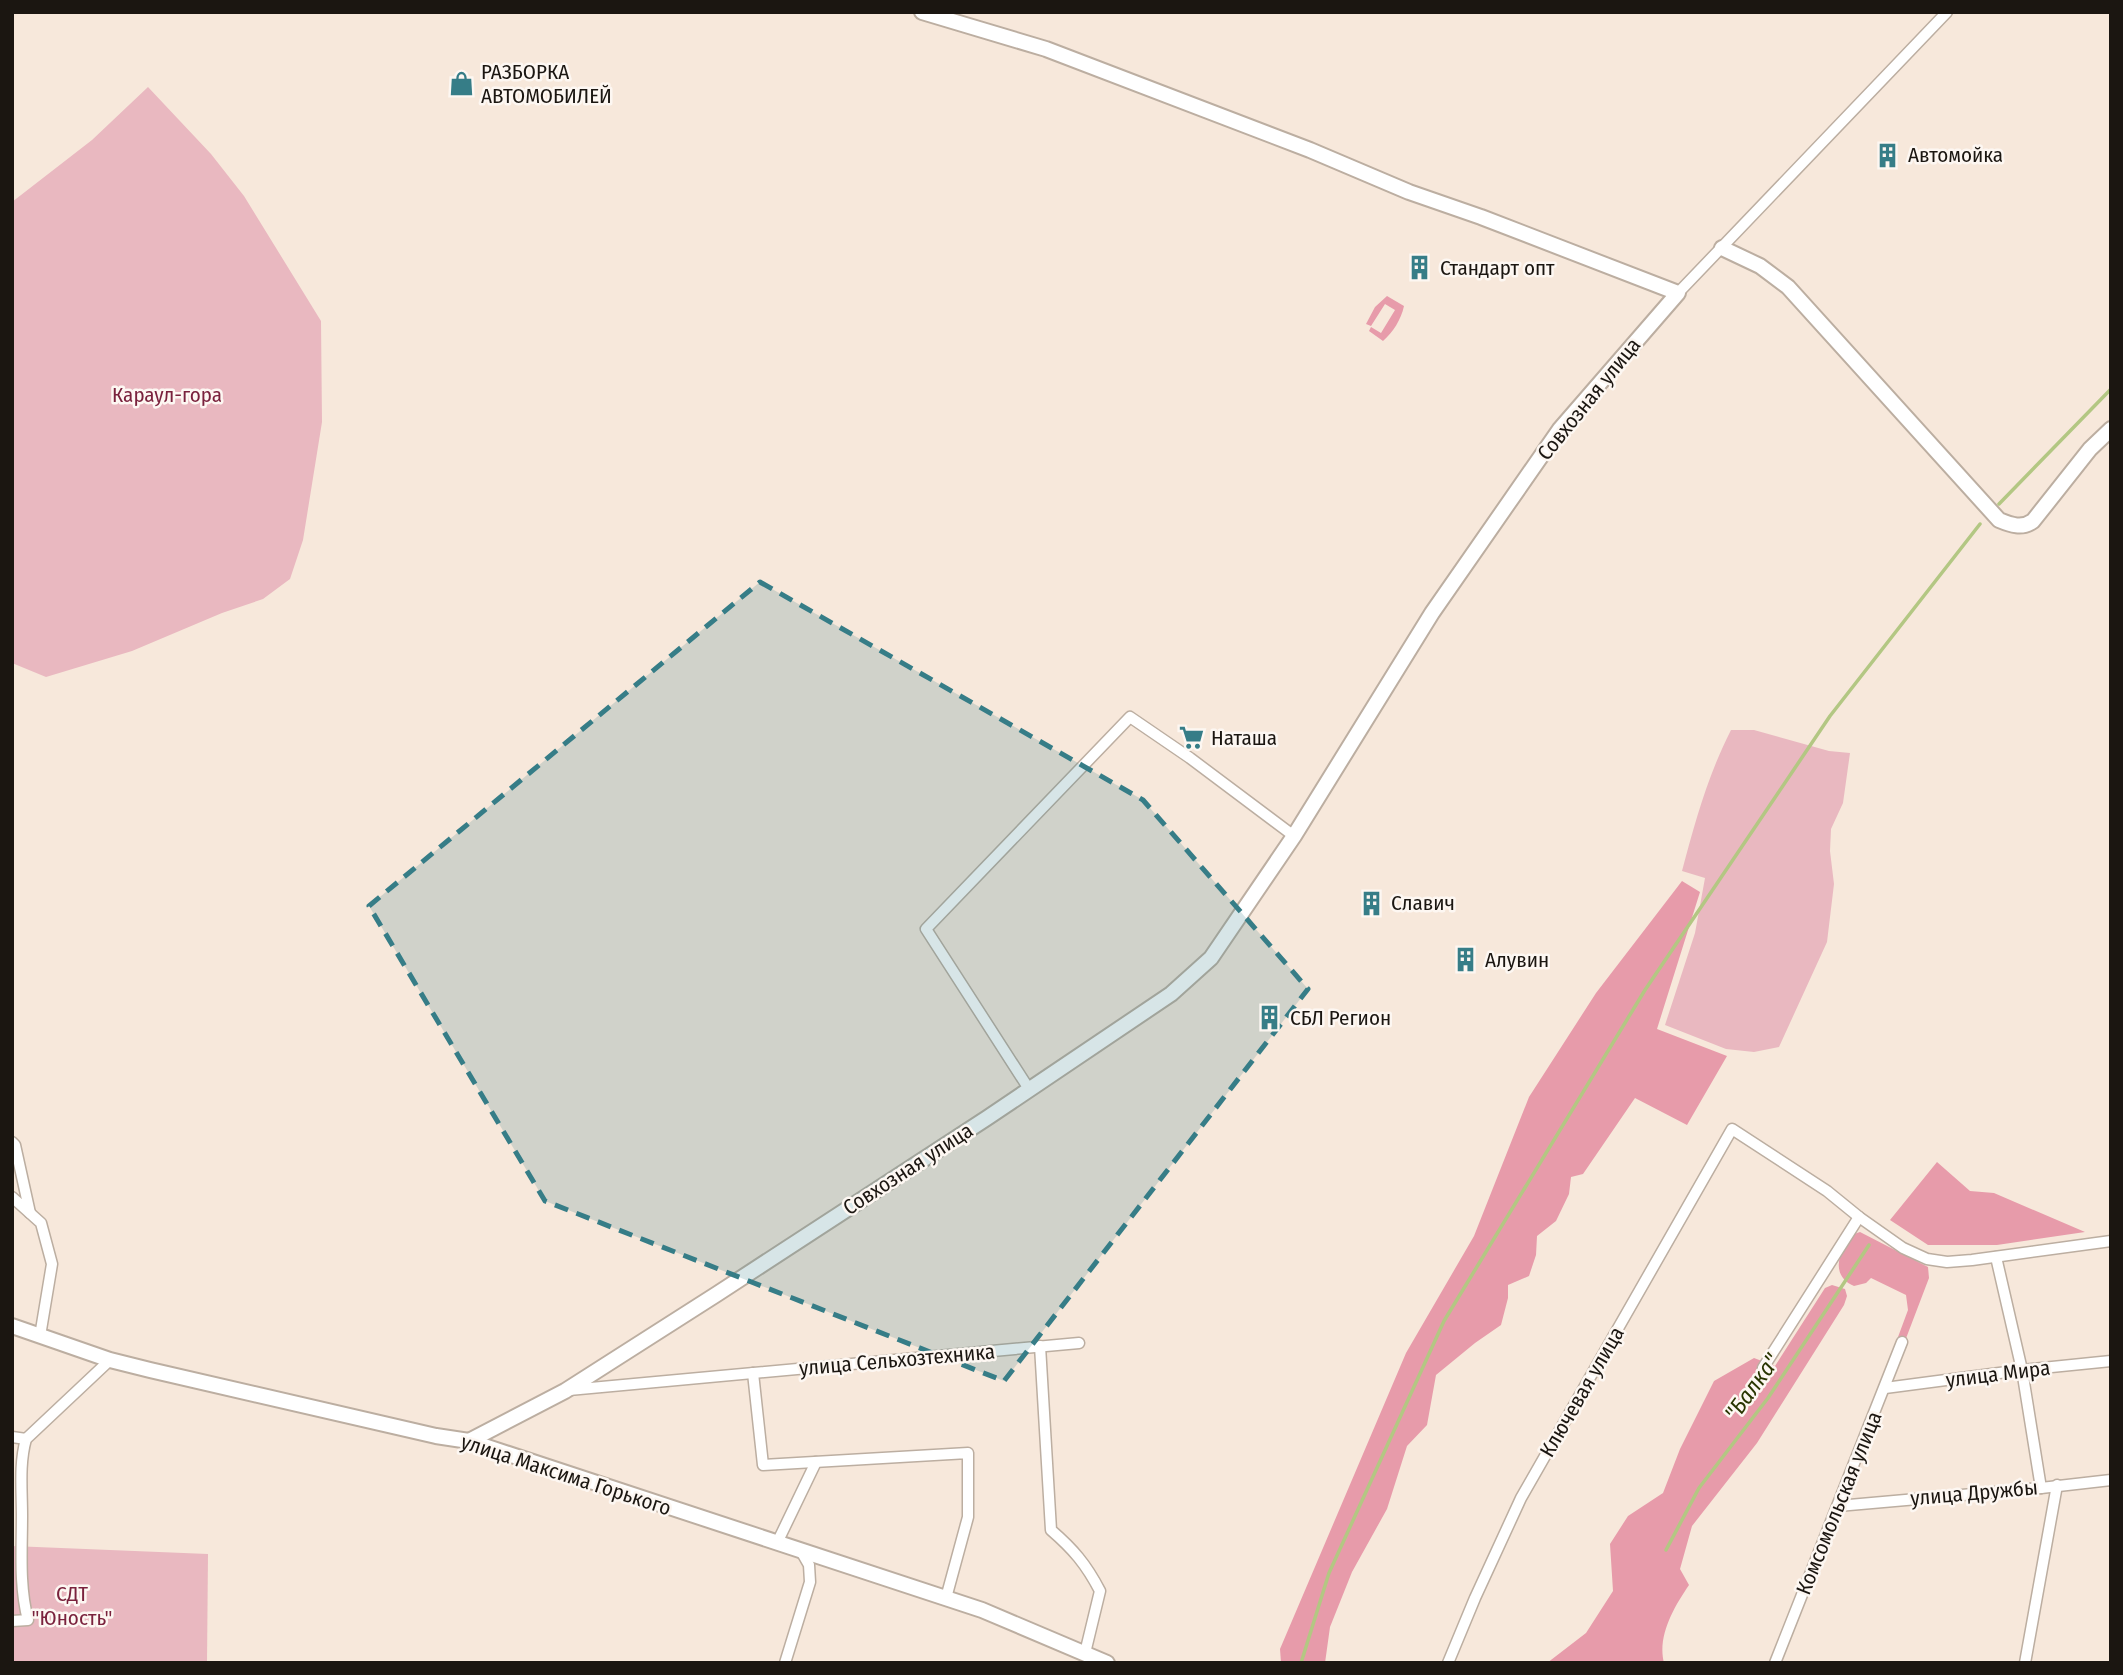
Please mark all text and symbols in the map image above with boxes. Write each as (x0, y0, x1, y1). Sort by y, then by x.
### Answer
place label: РАЗБОРКА АВТОМОБИЛЕЙ (481, 59, 612, 109)
shop icon: РАЗБОРКА АВТОМОБИЛЕЙ (447, 70, 475, 98)
building icon: Автомойка (1874, 141, 1902, 169)
place label: Автомойка (1908, 142, 2003, 168)
building icon: Стандарт опт (1406, 254, 1434, 282)
place label: Стандарт опт (1440, 255, 1555, 281)
street label: Совхозная улица (1532, 333, 1646, 465)
park label: Караул-гора (112, 382, 222, 408)
supermarket icon: Наташа (1177, 724, 1205, 752)
place label: Наташа (1211, 725, 1277, 751)
building icon: Славич (1357, 889, 1385, 917)
place label: Славич (1391, 890, 1455, 916)
building icon: Алувин (1451, 946, 1479, 974)
place label: Алувин (1485, 947, 1549, 973)
building icon: СБЛ Регион (1256, 1004, 1284, 1032)
place label: СБЛ Регион (1290, 1005, 1391, 1031)
street label: Совхозная улица (838, 1117, 978, 1221)
street label: Ключевая улица (1534, 1322, 1630, 1462)
street label: улица Сельхозтехника (798, 1338, 996, 1382)
water label: "Балка" (1718, 1348, 1786, 1426)
street label: улица Мира (1944, 1355, 2052, 1393)
street label: Комсомольская улица (1790, 1408, 1888, 1598)
street label: улица Максима Горького (458, 1429, 674, 1521)
street label: улица Дружбы (1909, 1474, 2039, 1512)
park label: СДТ "Юность" (32, 1581, 112, 1631)

